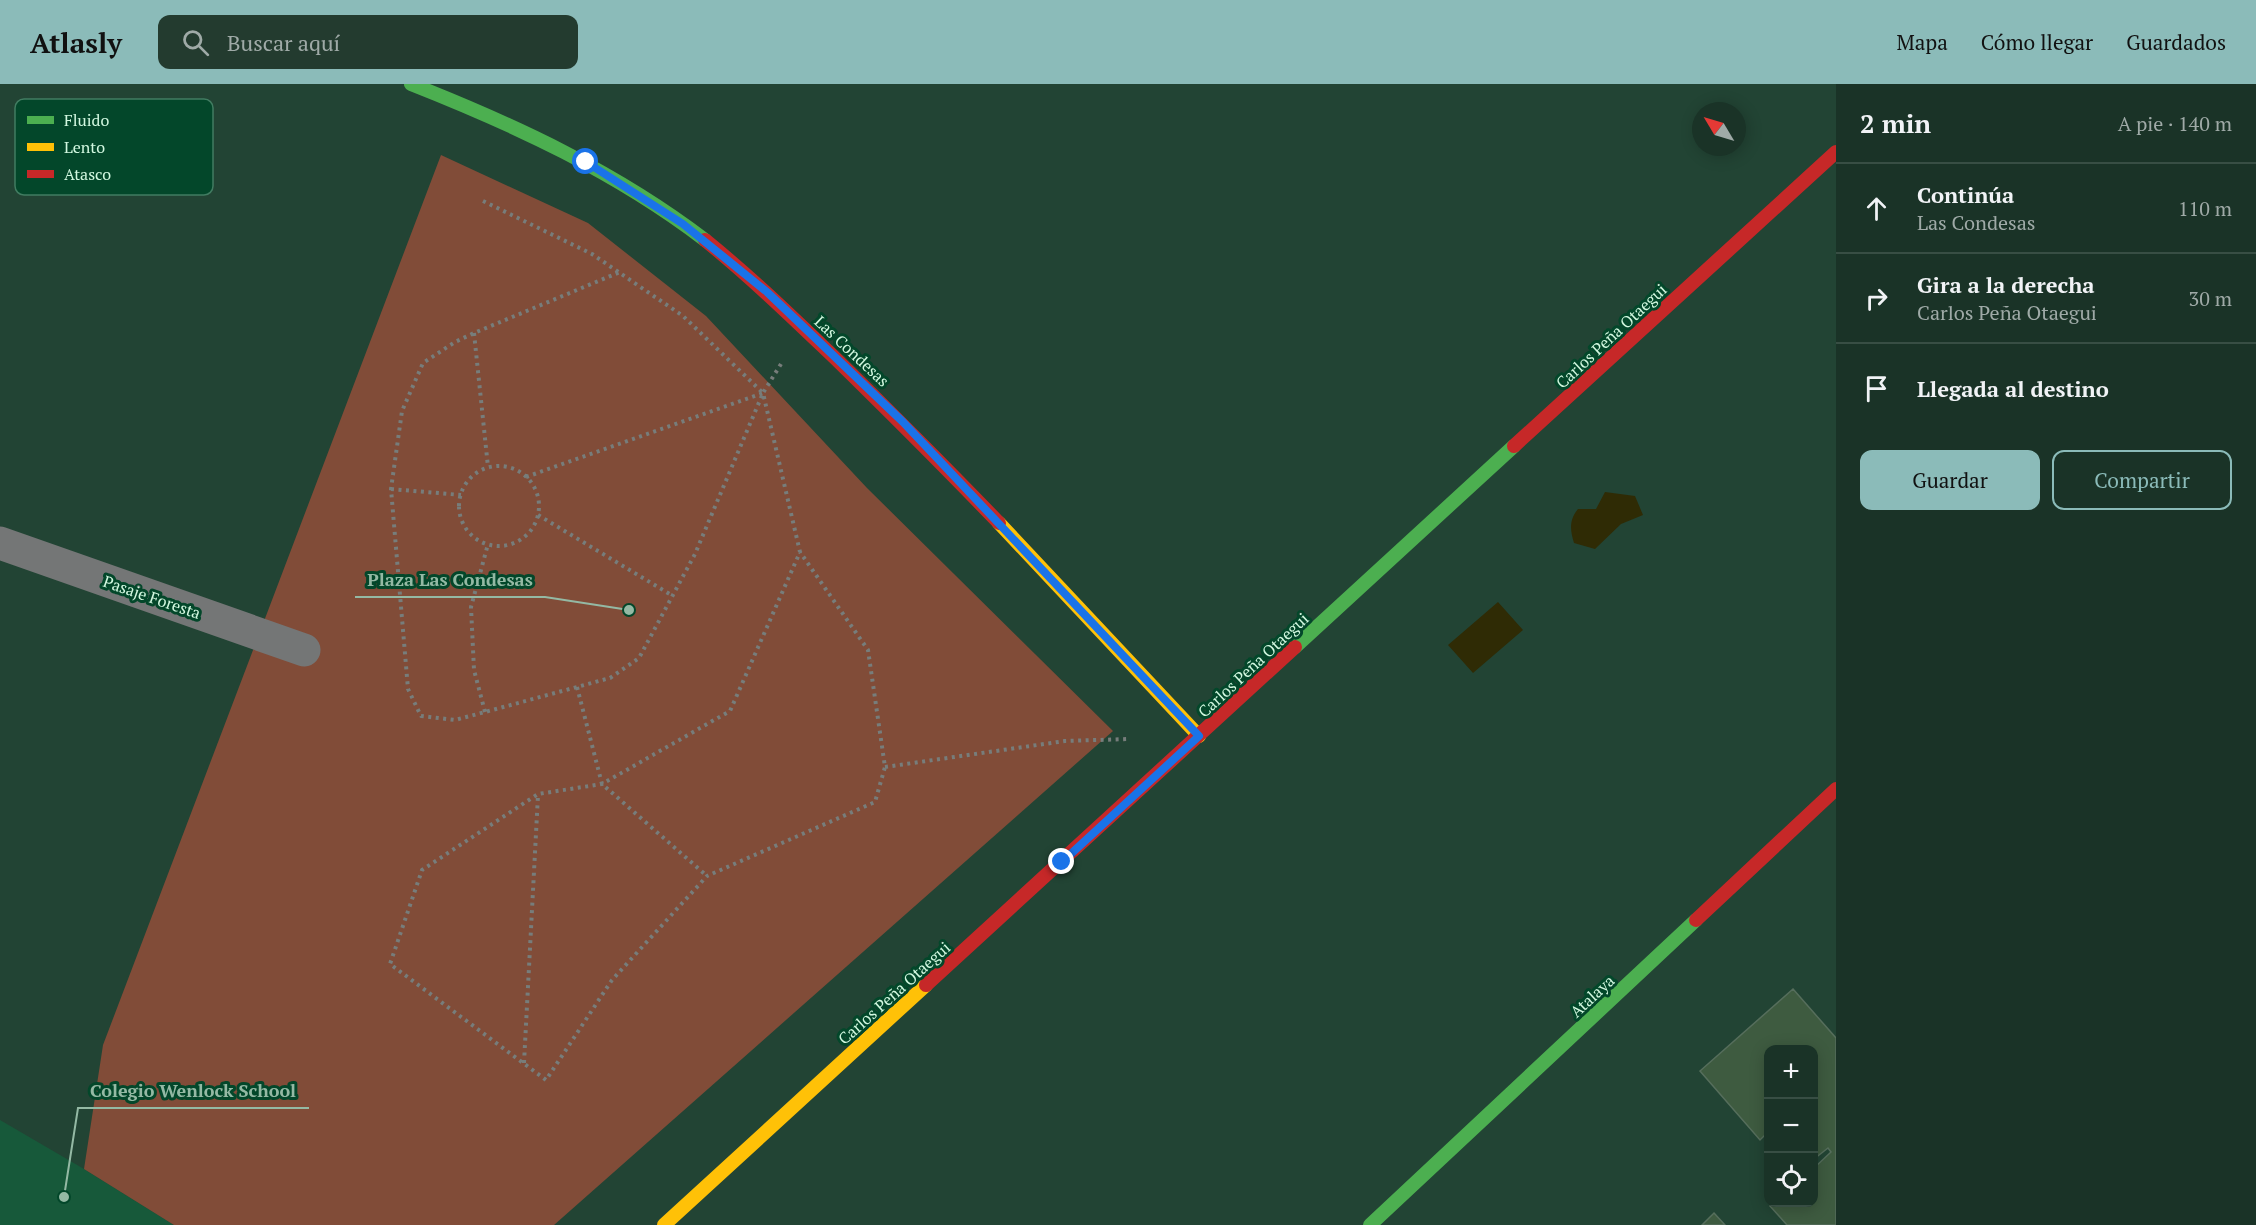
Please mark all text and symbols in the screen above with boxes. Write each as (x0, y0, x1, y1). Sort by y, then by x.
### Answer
search box (158, 15, 578, 69)
text: Atlasly (30, 24, 122, 61)
icon: search (179, 26, 212, 59)
text: Buscar aquí (227, 28, 340, 57)
text: Mapa (1896, 28, 1948, 56)
text: Cómo llegar (1981, 28, 2093, 56)
text: Guardados (2126, 28, 2226, 56)
legend (15, 99, 213, 195)
north arrow (1692, 102, 1746, 156)
text: 2 min (1860, 106, 1931, 140)
text: Fluido (64, 109, 109, 131)
text: A pie · 140 m (2118, 110, 2232, 137)
text: Lento (64, 136, 105, 158)
route start (572, 148, 598, 174)
text: Atasco (64, 163, 111, 185)
text: Continúa (1917, 180, 2014, 209)
icon: ahead (1860, 192, 1893, 225)
text: 110 m (2178, 195, 2232, 222)
text: Las Condesas (1917, 209, 2036, 236)
text: Gira a la derecha (1917, 270, 2095, 299)
street label: Carlos Peña Otaegui (1551, 279, 1671, 393)
icon: right (1860, 282, 1893, 315)
text: 30 m (2189, 285, 2232, 312)
text: Carlos Peña Otaegui (1917, 299, 2097, 326)
street label: Las Condesas (810, 311, 894, 391)
icon: arrive (1860, 372, 1893, 405)
text: Llegada al destino (1917, 374, 2109, 403)
button: Guardar (1860, 450, 2040, 510)
button: Compartir (2052, 450, 2232, 510)
callout: Plaza Las Condesas (355, 561, 545, 597)
text: Plaza Las Condesas (367, 567, 533, 591)
street label: Pasaje Foresta (100, 570, 204, 624)
street label: Carlos Peña Otaegui (1193, 608, 1313, 722)
route end (1048, 848, 1074, 874)
street label: Carlos Peña Otaegui (833, 937, 955, 1049)
street label: Atalaya (1565, 970, 1619, 1022)
map controls (1764, 1045, 1818, 1207)
button: + (1764, 1045, 1818, 1099)
callout: Colegio Wenlock School (78, 1072, 309, 1108)
text: Colegio Wenlock School (90, 1078, 296, 1102)
button: − (1764, 1099, 1818, 1153)
button: locate (1764, 1153, 1818, 1207)

